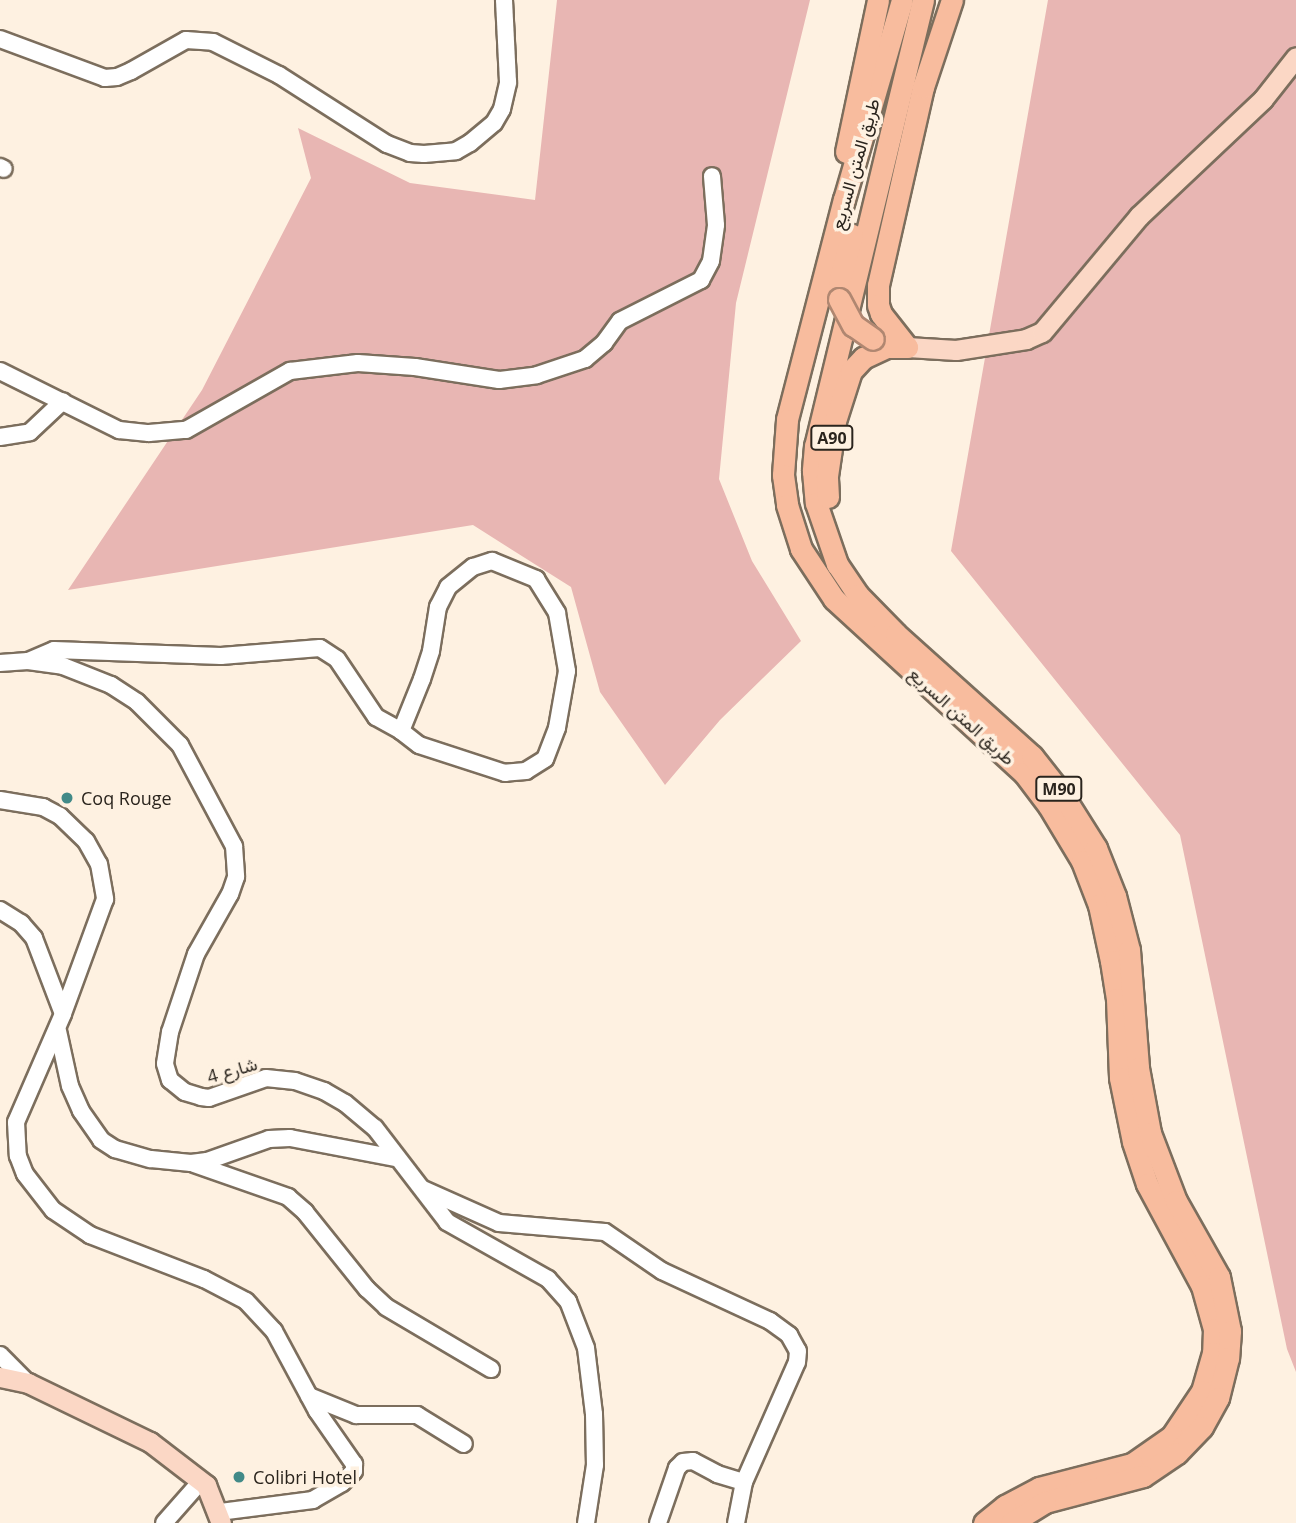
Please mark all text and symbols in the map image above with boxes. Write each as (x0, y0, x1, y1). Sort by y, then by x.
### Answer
street label: طريق المتن السريع (826, 96, 884, 232)
road number: A90 (809, 426, 855, 450)
street label: طريق المتن السريع (904, 663, 1020, 769)
road number: M90 (1034, 776, 1084, 802)
place label: Coq Rouge (81, 787, 172, 809)
marker: Coq Rouge (59, 790, 75, 806)
street label: شارع 4 (204, 1053, 260, 1087)
place label: Colibri Hotel (253, 1466, 357, 1488)
marker: Colibri Hotel (231, 1469, 247, 1485)

